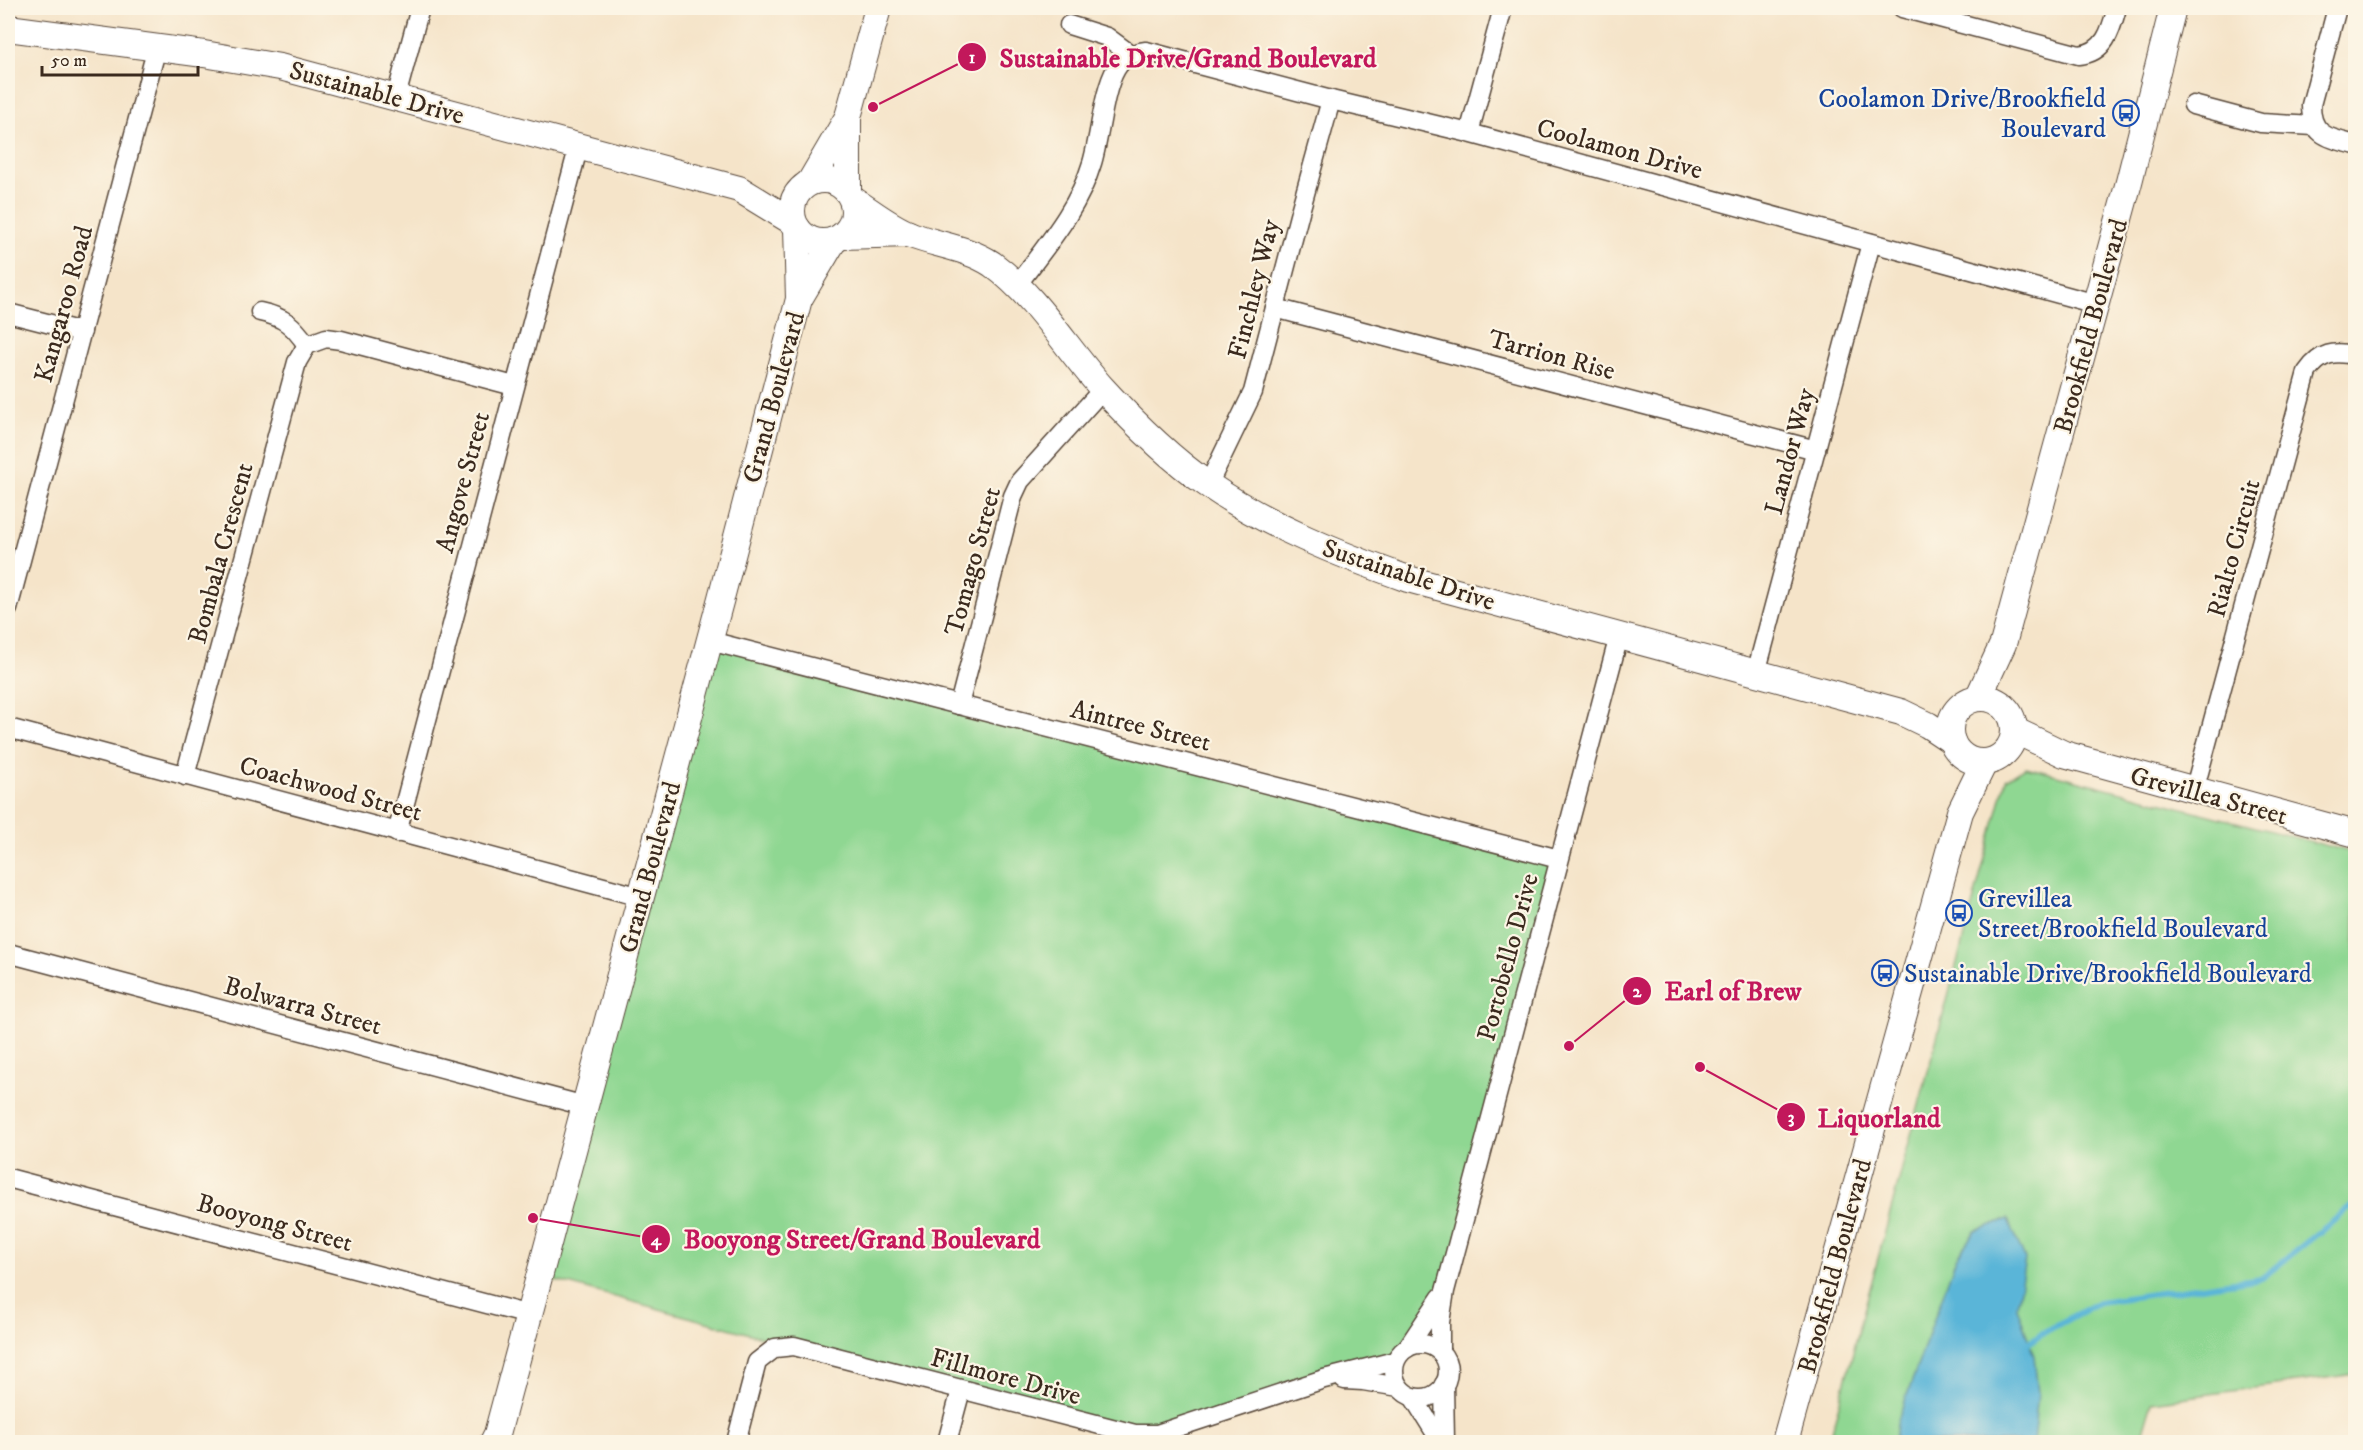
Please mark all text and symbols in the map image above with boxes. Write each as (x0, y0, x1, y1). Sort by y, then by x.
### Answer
callout: Sustainable Drive/Grand Boulevard (957, 35, 1388, 80)
scale bar (42, 39, 198, 77)
text: Sustainable Drive/Grand Boulevard (1000, 42, 1377, 76)
text: 1 (969, 47, 976, 69)
text: 50 m (51, 50, 87, 72)
street label: Sustainable Drive (286, 54, 468, 133)
place label: Coolamon Drive/Brookfield Boulevard (1818, 83, 2106, 146)
bus stop icon: Coolamon Drive/Brookfield Boulevard (2111, 98, 2141, 128)
street label: Coolamon Drive (1533, 111, 1706, 187)
street label: Finchley Way (1221, 215, 1288, 363)
street label: Brookfield Boulevard (2047, 215, 2136, 437)
street label: Kangaroo Road (28, 222, 101, 386)
street label: Grand Boulevard (736, 308, 813, 487)
street label: Tarrion Rise (1485, 323, 1619, 388)
street label: Landor Way (1758, 384, 1823, 518)
street label: Angove Street (429, 408, 498, 557)
street label: Bombala Crescent (181, 459, 261, 648)
street label: Rialto Circuit (2200, 476, 2269, 621)
street label: Tomago Street (938, 483, 1009, 639)
street label: Sustainable Drive (1318, 532, 1499, 619)
street label: Aintree Street (1067, 693, 1214, 760)
street label: Coachwood Street (236, 749, 425, 830)
street label: Grevillea Street (2126, 760, 2291, 833)
street label: Grand Boulevard (612, 778, 689, 957)
street label: Portobello Drive (1470, 870, 1547, 1045)
place label: Grevillea Street/Brookfield Boulevard (1978, 883, 2268, 946)
bus stop icon: Grevillea Street/Brookfield Boulevard (1944, 898, 1974, 928)
bus stop icon: Sustainable Drive/Brookfield Boulevard (1870, 958, 1900, 988)
place label: Sustainable Drive/Brookfield Boulevard (1904, 958, 2312, 991)
callout: Earl of Brew (1622, 968, 1813, 1013)
street label: Bolwarra Street (220, 970, 385, 1043)
text: Earl of Brew (1664, 975, 1802, 1009)
text: 2 (1633, 981, 1643, 1003)
callout: Liquorland (1776, 1095, 1953, 1140)
text: Liquorland (1818, 1102, 1941, 1136)
text: 3 (1788, 1107, 1795, 1129)
street label: Brookfield Boulevard (1791, 1155, 1880, 1377)
street label: Booyong Street (193, 1187, 356, 1260)
callout: Booyong Street/Grand Boulevard (641, 1217, 1052, 1262)
text: Booyong Street/Grand Boulevard (684, 1223, 1041, 1257)
text: 4 (650, 1229, 662, 1251)
street label: Fillmore Drive (927, 1342, 1084, 1413)

